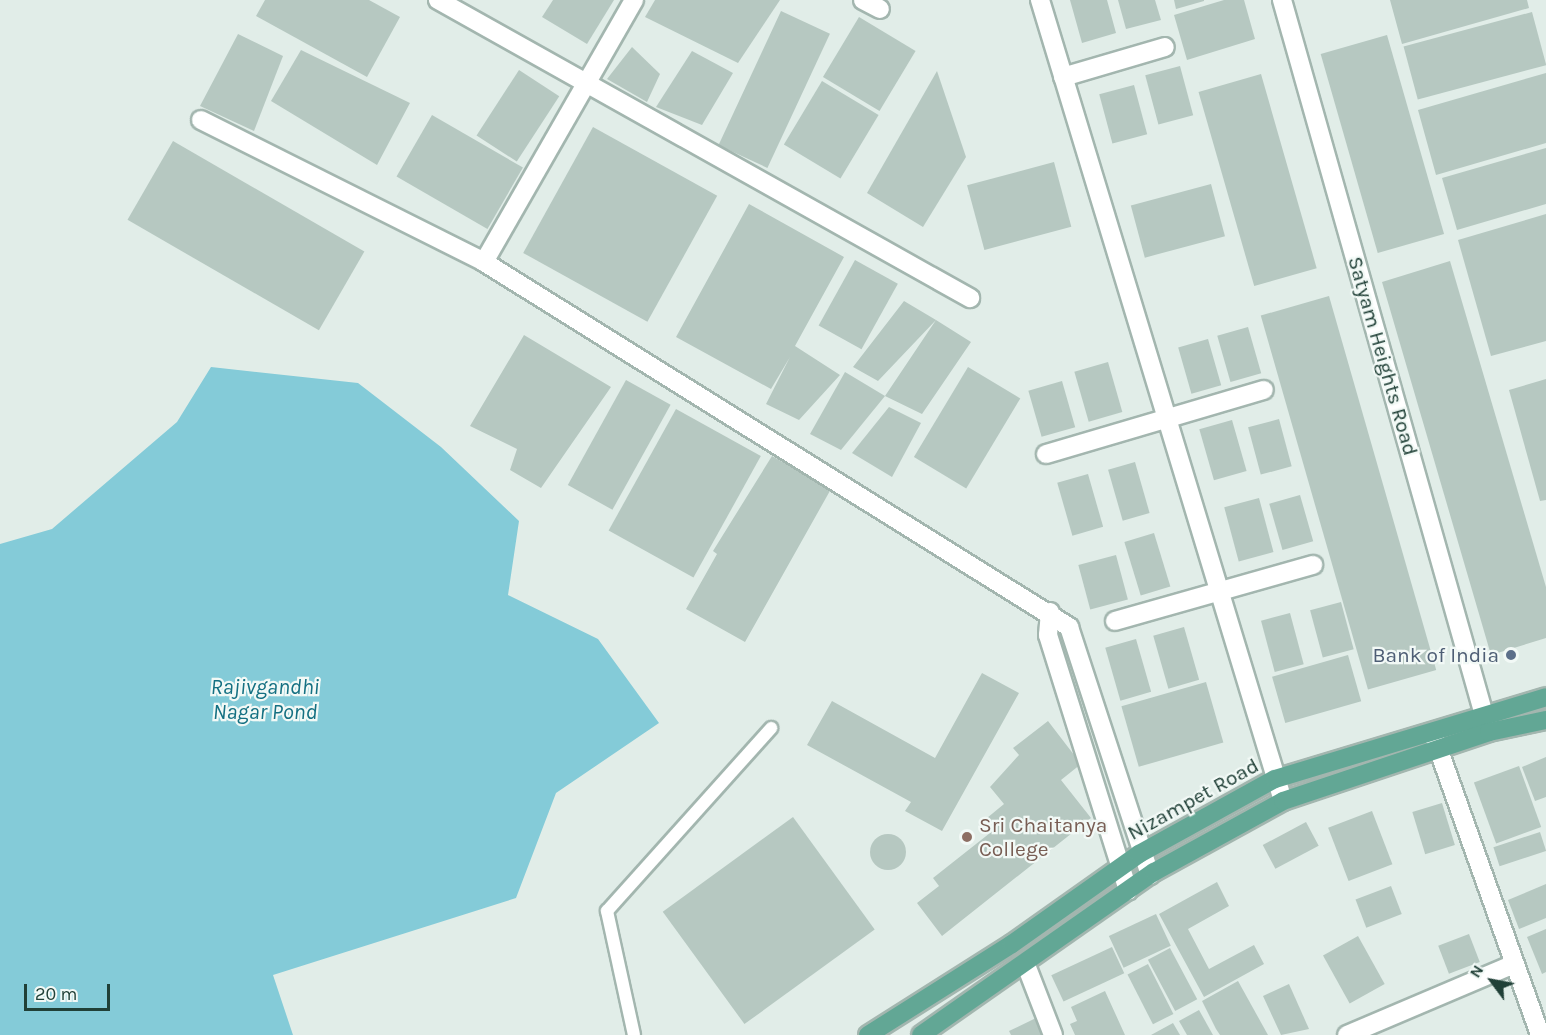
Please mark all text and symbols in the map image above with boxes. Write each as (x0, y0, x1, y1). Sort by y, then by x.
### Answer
street label: Satyam Heights Road (1342, 254, 1424, 458)
place label: Bank of India (1372, 642, 1499, 668)
marker: Bank of India (1504, 648, 1518, 662)
water label: Rajivgandhi Nagar Pond (210, 674, 320, 726)
street label: Nizampet Road (1123, 753, 1263, 845)
place label: Sri Chaitanya College (979, 812, 1107, 862)
marker: Sri Chaitanya College (960, 830, 974, 844)
north arrow (1462, 951, 1522, 1011)
text: N (1465, 961, 1487, 981)
scale bar (27, 972, 112, 1010)
text: 20 m (35, 983, 77, 1005)

